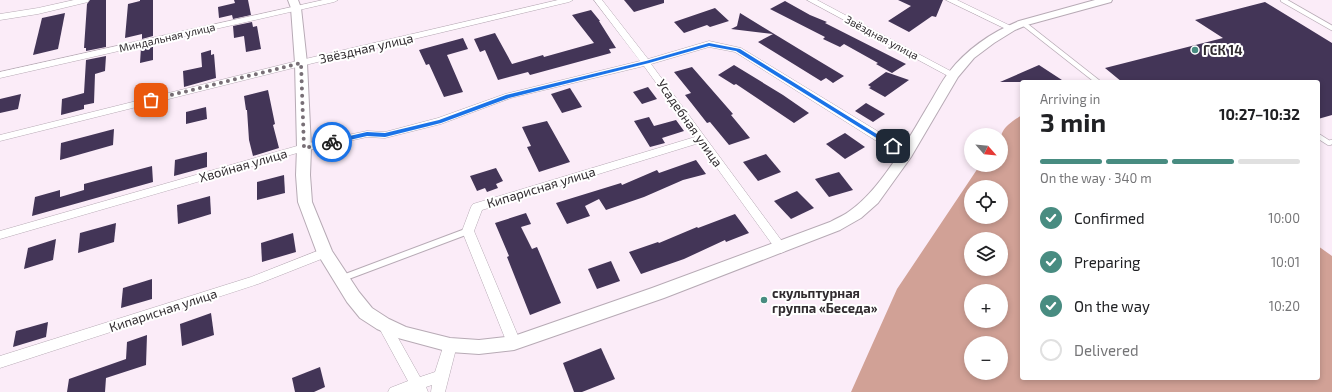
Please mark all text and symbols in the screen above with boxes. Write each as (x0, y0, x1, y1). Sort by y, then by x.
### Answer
street label: Звёздная улица (842, 12, 921, 63)
street label: Миндальная улица (118, 20, 217, 55)
street label: Звёздная улица (317, 29, 415, 67)
place label: ГСК 14 (1203, 42, 1243, 58)
marker: ГСК 14 (1190, 45, 1200, 55)
street label: Усадебная улица (654, 76, 726, 170)
pin (134, 83, 168, 117)
icon: bag (140, 89, 162, 111)
text: Arriving in (1040, 91, 1100, 107)
text: 10:27–10:32 (1219, 105, 1300, 123)
text: 3 min (1040, 106, 1106, 137)
courier (312, 122, 352, 162)
north arrow (964, 128, 1008, 172)
map controls (964, 128, 1008, 380)
pin (876, 129, 910, 163)
icon: bike (321, 131, 343, 153)
icon: home (882, 135, 904, 157)
street label: Хвойная улица (197, 145, 289, 185)
street label: Кипарисная улица (485, 163, 597, 211)
text: On the way · 340 m (1040, 170, 1152, 186)
button: locate (964, 180, 1008, 224)
icon: check (1040, 207, 1062, 229)
text: Confirmed (1074, 209, 1145, 227)
text: 10:00 (1268, 210, 1300, 226)
button: layers (964, 232, 1008, 276)
icon: check (1040, 251, 1062, 273)
text: Preparing (1074, 253, 1140, 271)
text: 10:01 (1271, 254, 1300, 270)
button: + (964, 284, 1008, 328)
street label: Кипарисная улица (107, 285, 219, 335)
place label: скульптурная группа «Беседа» (772, 285, 878, 316)
marker: скульптурная группа «Беседа» (759, 295, 769, 305)
icon: check (1040, 295, 1062, 317)
text: On the way (1074, 297, 1150, 315)
text: 10:20 (1269, 298, 1300, 314)
button: − (964, 336, 1008, 380)
text: Delivered (1074, 341, 1139, 359)

